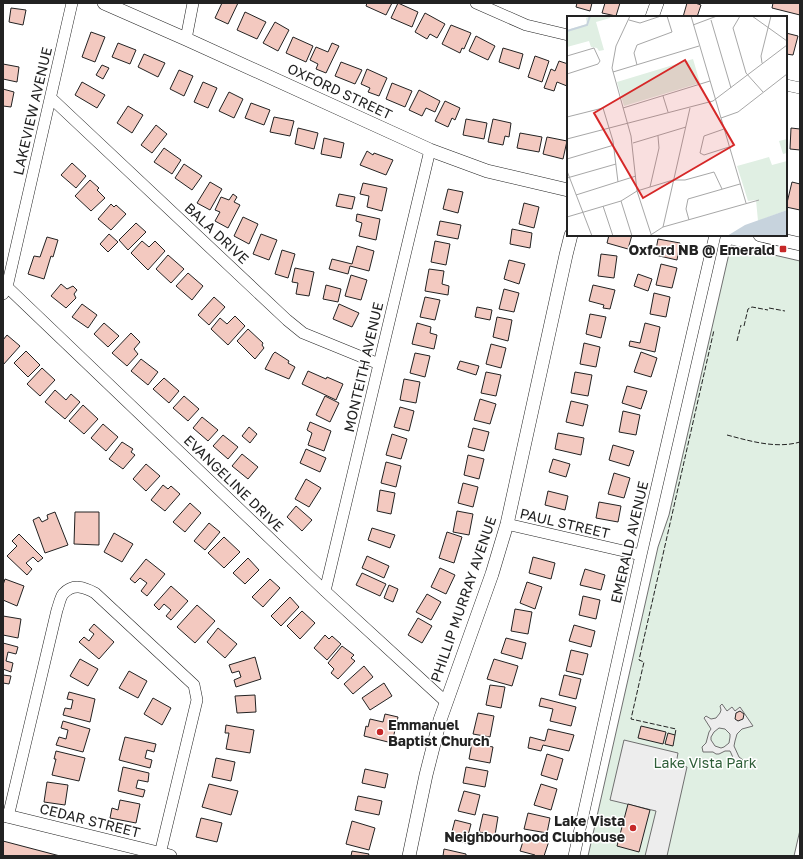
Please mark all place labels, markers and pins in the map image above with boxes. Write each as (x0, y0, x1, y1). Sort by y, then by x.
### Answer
place label: Oxford NB @ Emerald (628, 241, 775, 258)
marker: Oxford NB @ Emerald (778, 244, 788, 254)
place label: Emmanuel Baptist Church (388, 716, 489, 749)
marker: Emmanuel Baptist Church (375, 727, 385, 737)
place label: Lake Vista Neighbourhood Clubhouse (444, 812, 625, 845)
marker: Lake Vista Neighbourhood Clubhouse (628, 823, 638, 833)

